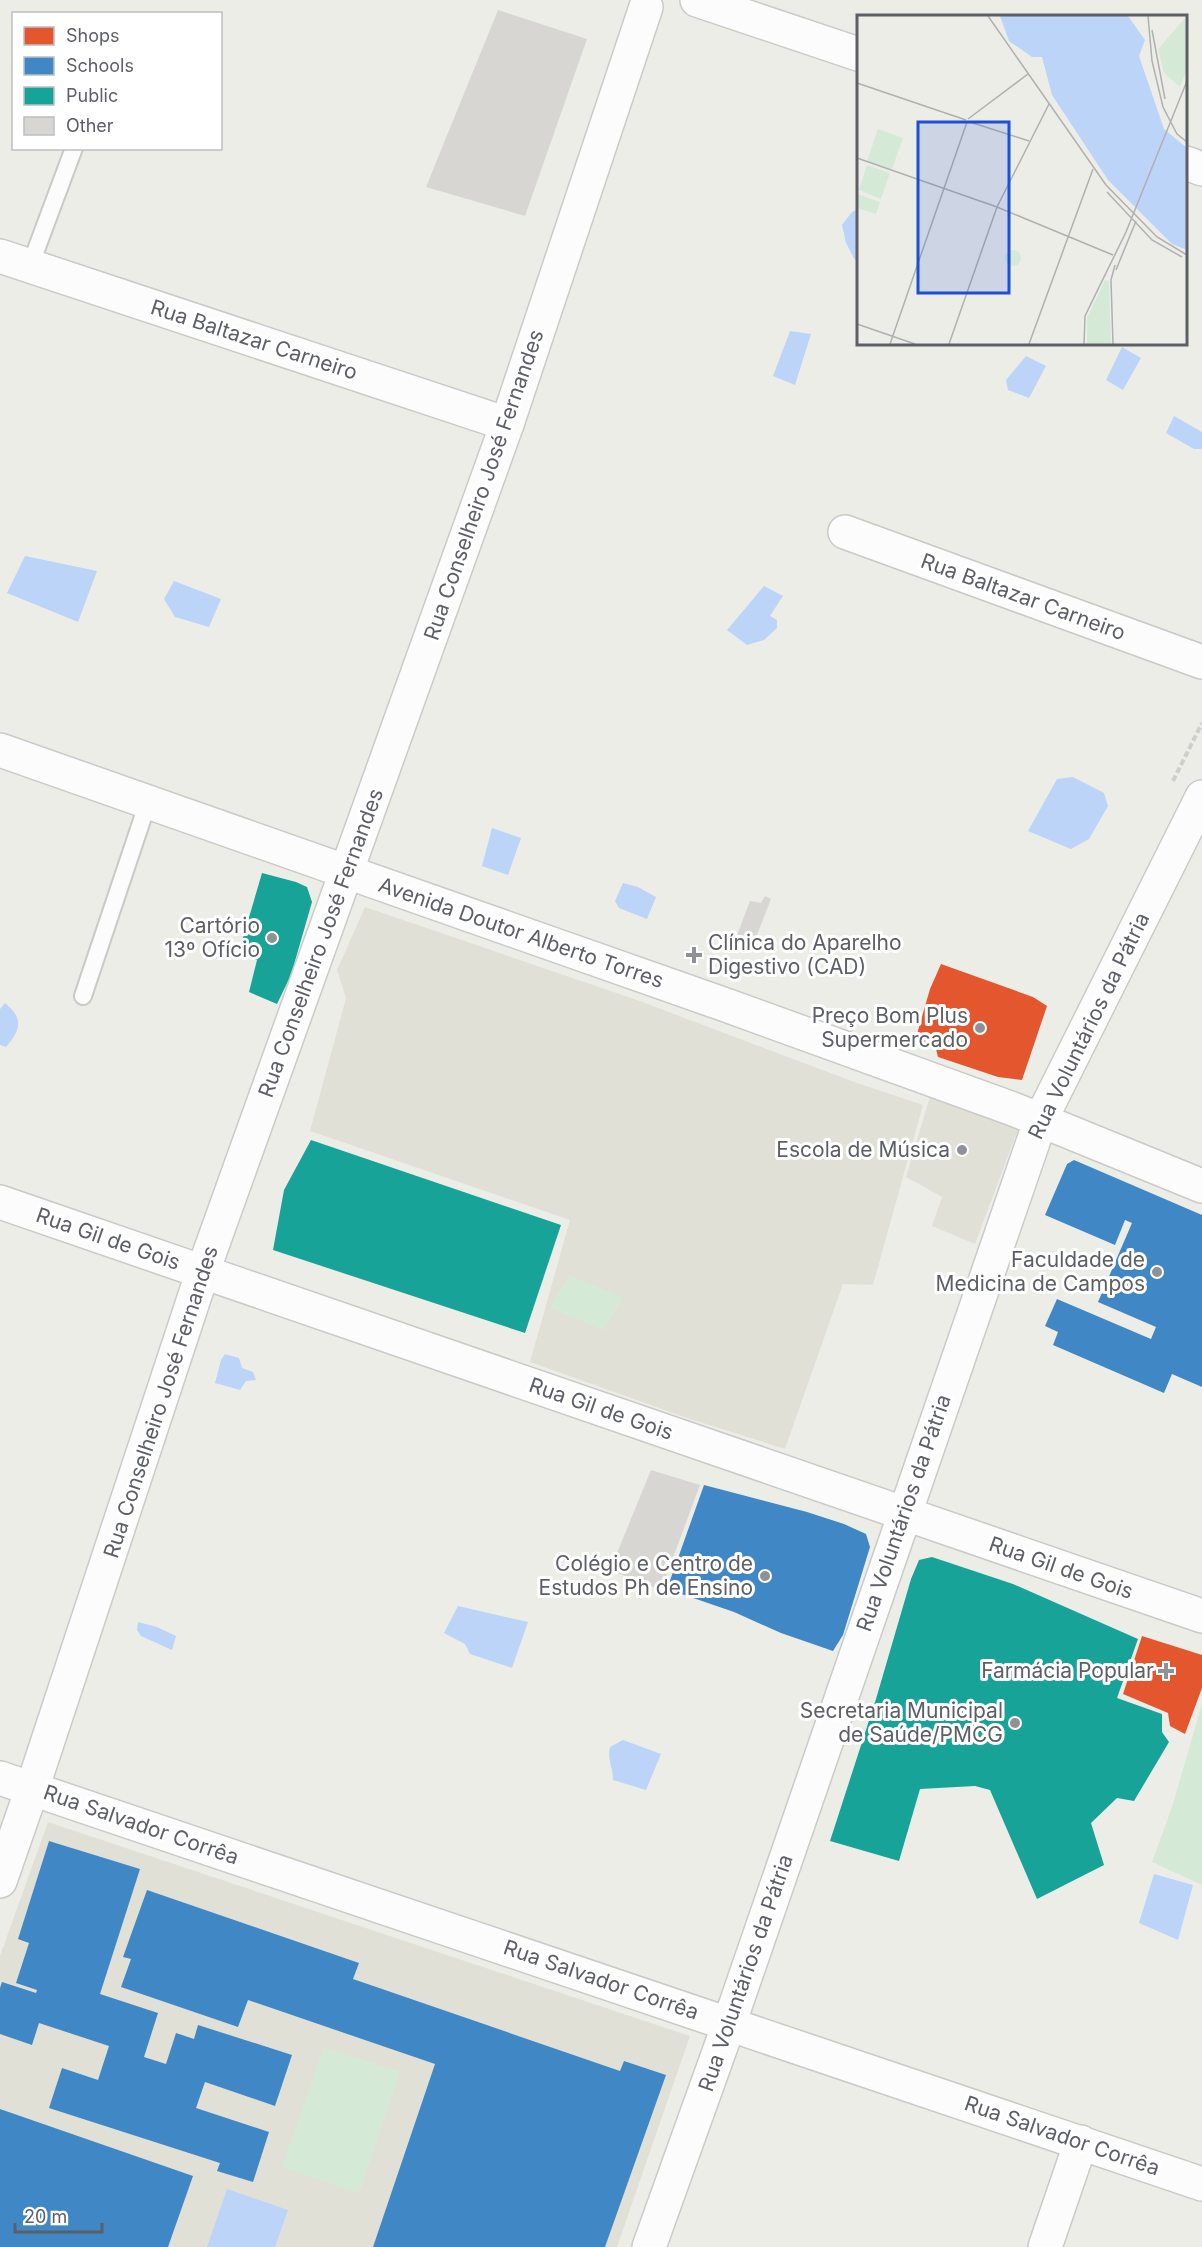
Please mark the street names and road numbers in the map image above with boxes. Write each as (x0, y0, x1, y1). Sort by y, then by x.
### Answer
street label: Rua Baltazar Carneiro (148, 294, 361, 385)
street label: Rua Conselheiro José Fernandes (419, 326, 549, 643)
street label: Rua Baltazar Carneiro (918, 548, 1129, 645)
street label: Rua Conselheiro José Fernandes (253, 785, 388, 1101)
street label: Avenida Doutor Alberto Torres (375, 872, 667, 993)
street label: Rua Voluntários da Pátria (1023, 908, 1154, 1143)
street label: Rua Gil de Gois (33, 1202, 184, 1275)
street label: Rua Conselheiro José Fernandes (98, 1243, 223, 1561)
street label: Rua Gil de Gois (526, 1372, 677, 1445)
street label: Rua Voluntários da Pátria (851, 1391, 956, 1635)
street label: Rua Gil de Gois (986, 1531, 1137, 1604)
street label: Rua Salvador Corrêa (40, 1779, 242, 1870)
street label: Rua Voluntários da Pátria (693, 1851, 798, 2095)
street label: Rua Salvador Corrêa (500, 1934, 702, 2025)
street label: Rua Salvador Corrêa (961, 2090, 1163, 2181)

